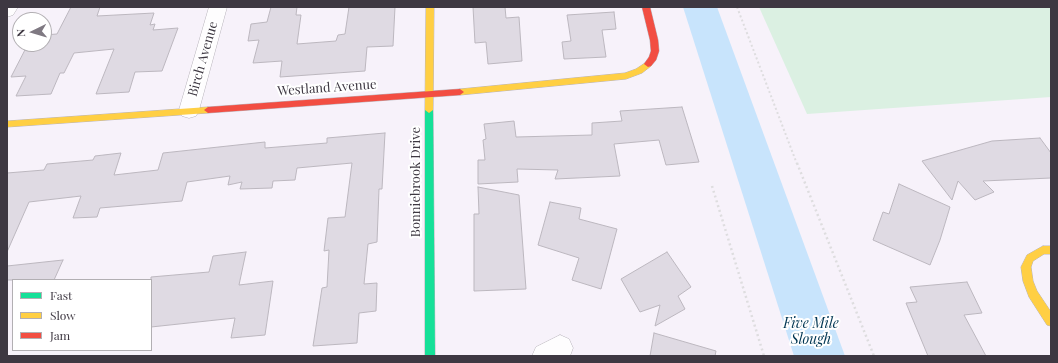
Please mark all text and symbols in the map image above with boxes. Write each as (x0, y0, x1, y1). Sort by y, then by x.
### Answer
north arrow (12, 12, 52, 52)
street label: Birch Avenue (185, 20, 221, 98)
text: N (13, 28, 28, 38)
street label: Westland Avenue (277, 77, 377, 99)
street label: Bonniebrook Drive (408, 127, 424, 237)
legend (12, 279, 152, 351)
text: Fast (50, 287, 72, 303)
text: Slow (50, 307, 76, 323)
water label: Five Mile Slough (783, 316, 839, 348)
text: Jam (50, 327, 70, 343)

